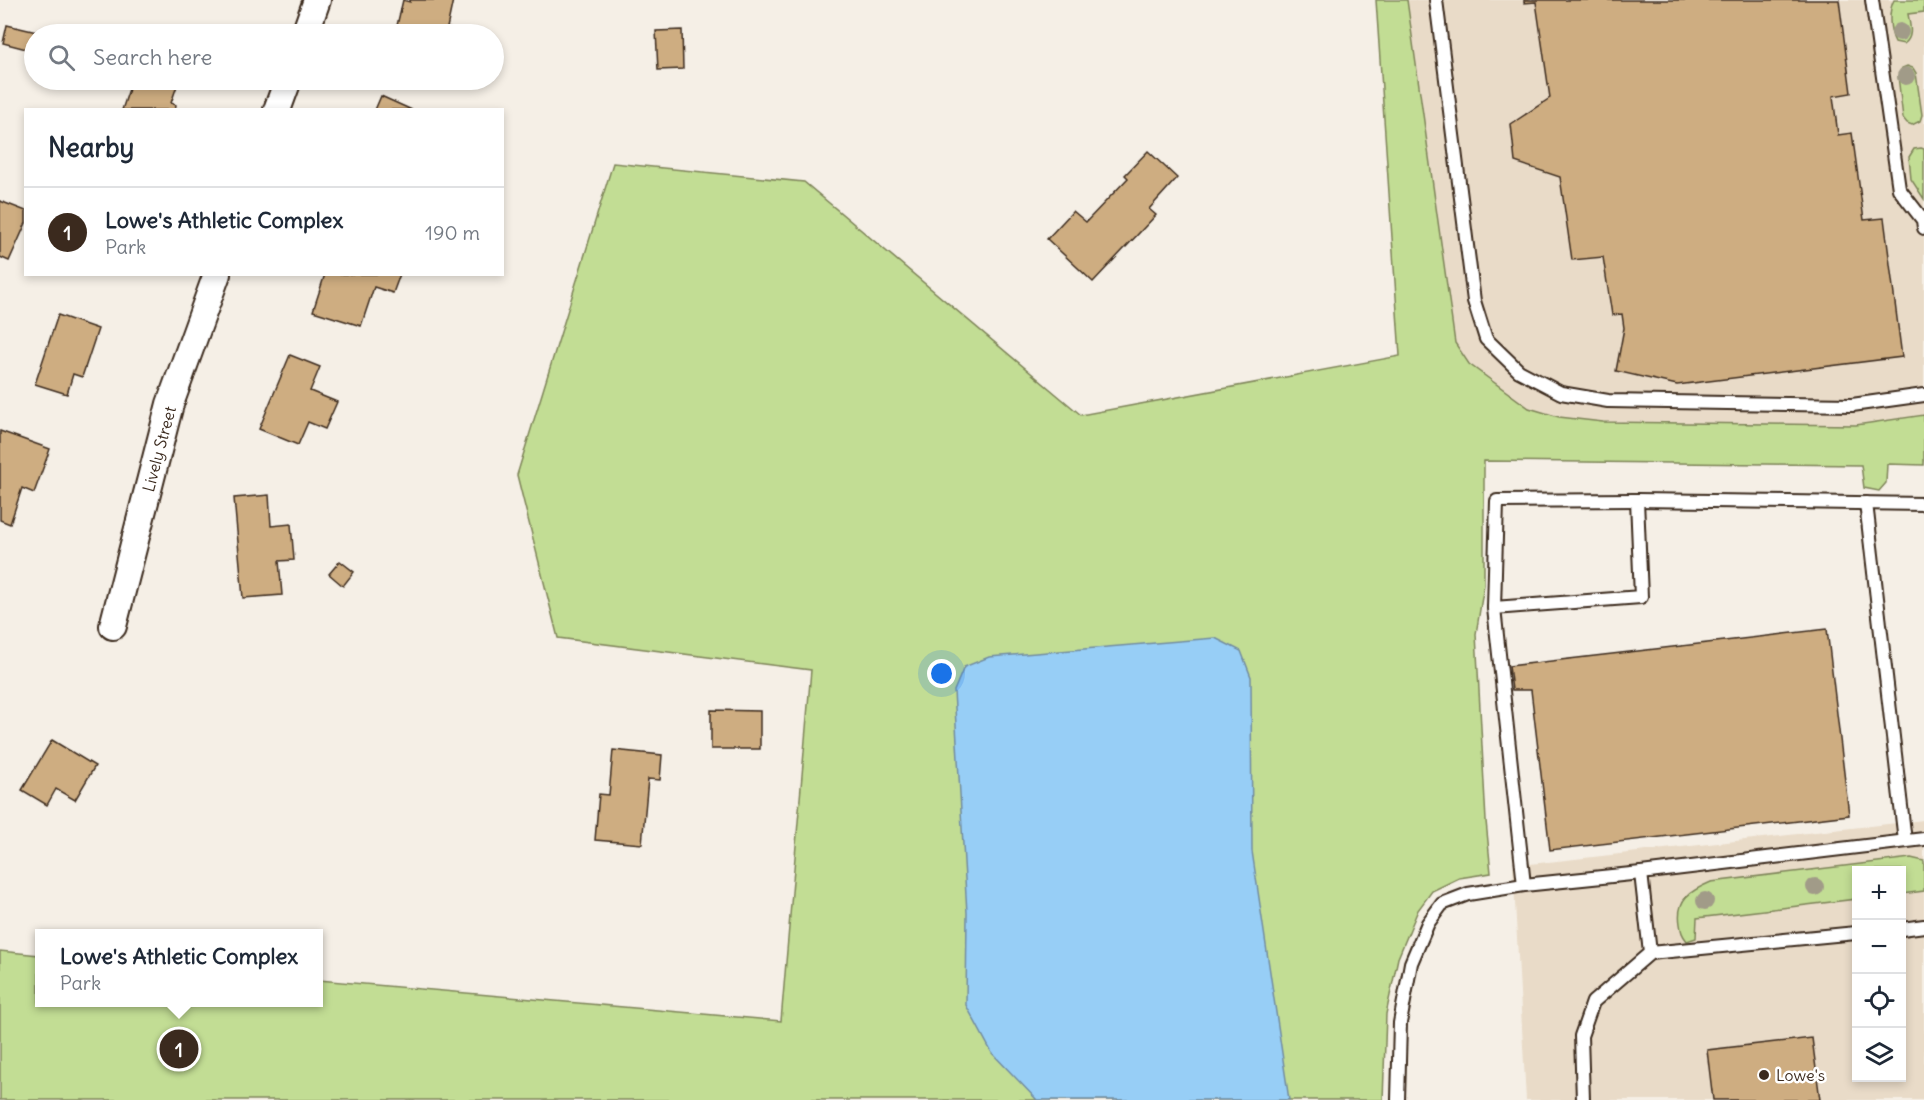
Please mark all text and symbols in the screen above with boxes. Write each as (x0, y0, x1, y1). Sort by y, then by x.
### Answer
search box (24, 24, 504, 90)
icon: search (45, 41, 78, 74)
text: Search here (93, 43, 212, 71)
text: Nearby (48, 131, 134, 164)
text: Lowe's Athletic Complex (105, 206, 343, 234)
text: 1 (64, 220, 71, 245)
text: 190 m (425, 220, 480, 245)
text: Park (105, 234, 146, 259)
street label: Lively Street (138, 403, 180, 494)
your location (927, 659, 956, 688)
map controls (1852, 866, 1906, 1082)
button: + (1852, 866, 1906, 920)
button: − (1852, 920, 1906, 974)
popup (35, 929, 323, 1007)
text: Lowe's Athletic Complex (60, 942, 298, 970)
text: Park (60, 970, 101, 995)
button: locate (1852, 974, 1906, 1028)
pin: 1 (160, 1026, 198, 1072)
button: layers (1852, 1028, 1906, 1082)
place label: Lowe's (1776, 1065, 1825, 1085)
marker: Lowe's (1757, 1068, 1771, 1082)

